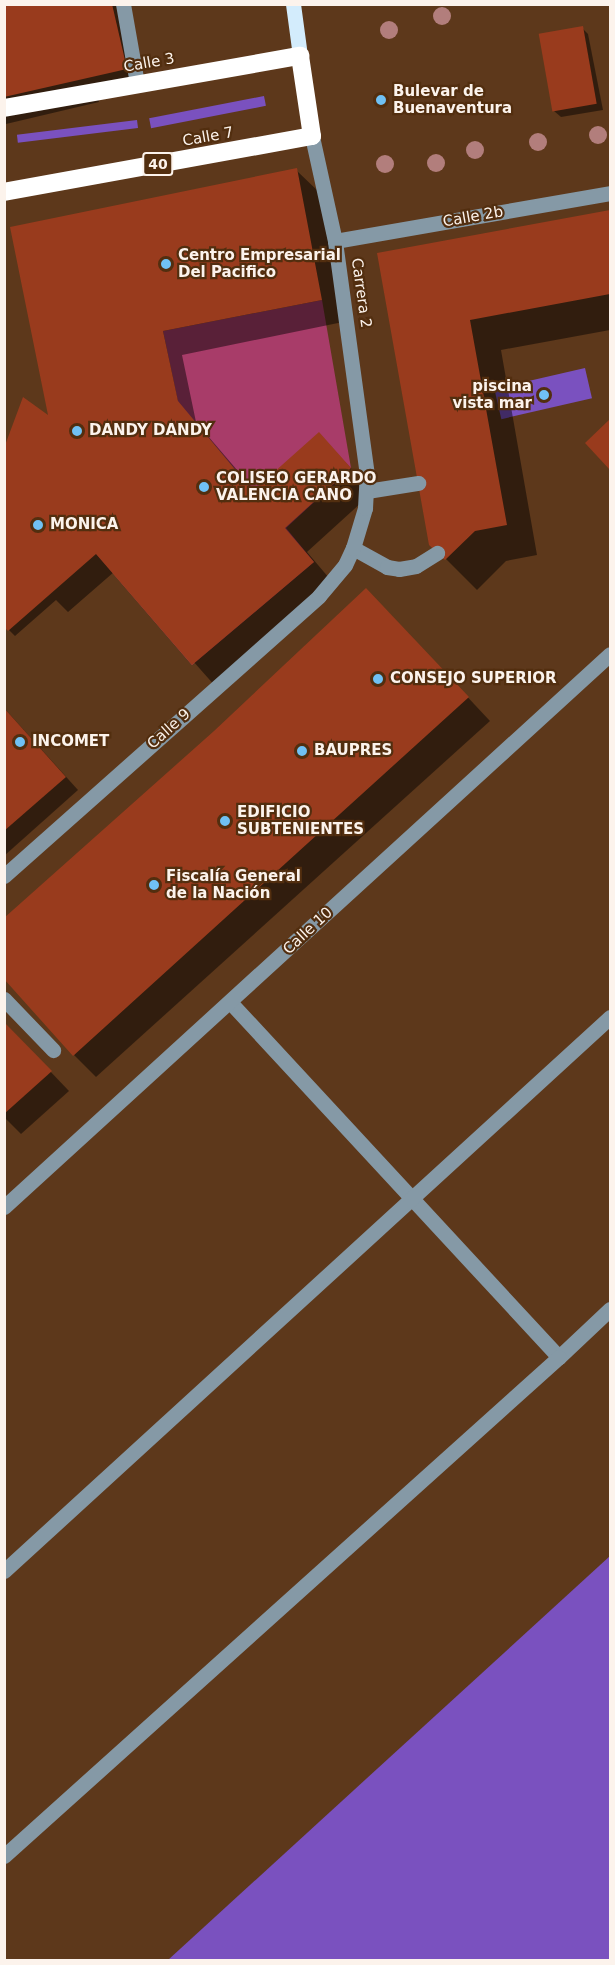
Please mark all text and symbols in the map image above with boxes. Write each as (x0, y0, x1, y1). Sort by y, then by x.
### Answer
street label: Calle 3 (122, 50, 176, 76)
place label: Bulevar de Buenaventura (393, 82, 512, 117)
marker: Bulevar de Buenaventura (374, 93, 388, 107)
street label: Calle 7 (181, 124, 235, 150)
road number: 40 (142, 153, 174, 175)
street label: Calle 2b (441, 203, 505, 231)
place label: Centro Empresarial Del Pacifico (178, 246, 341, 281)
marker: Centro Empresarial Del Pacifico (159, 257, 173, 271)
street label: Carrera 2 (347, 257, 375, 329)
place label: piscina vista mar (452, 377, 532, 412)
marker: piscina vista mar (537, 388, 551, 402)
place label: DANDY DANDY (89, 422, 212, 440)
marker: DANDY DANDY (70, 424, 84, 438)
place label: COLISEO GERARDO VALENCIA CANO (216, 469, 376, 504)
marker: COLISEO GERARDO VALENCIA CANO (197, 480, 211, 494)
place label: MONICA (50, 516, 118, 534)
marker: MONICA (31, 518, 45, 532)
place label: CONSEJO SUPERIOR (390, 670, 557, 688)
marker: CONSEJO SUPERIOR (371, 672, 385, 686)
street label: Calle 9 (144, 705, 194, 753)
place label: INCOMET (32, 733, 109, 751)
marker: INCOMET (13, 735, 27, 749)
place label: BAUPRES (314, 742, 392, 760)
marker: BAUPRES (295, 744, 309, 758)
place label: EDIFICIO SUBTENIENTES (237, 803, 364, 838)
marker: EDIFICIO SUBTENIENTES (218, 814, 232, 828)
place label: Fiscalía General de la Nación (166, 867, 301, 902)
marker: Fiscalía General de la Nación (147, 878, 161, 892)
street label: Calle 10 (280, 904, 336, 958)

